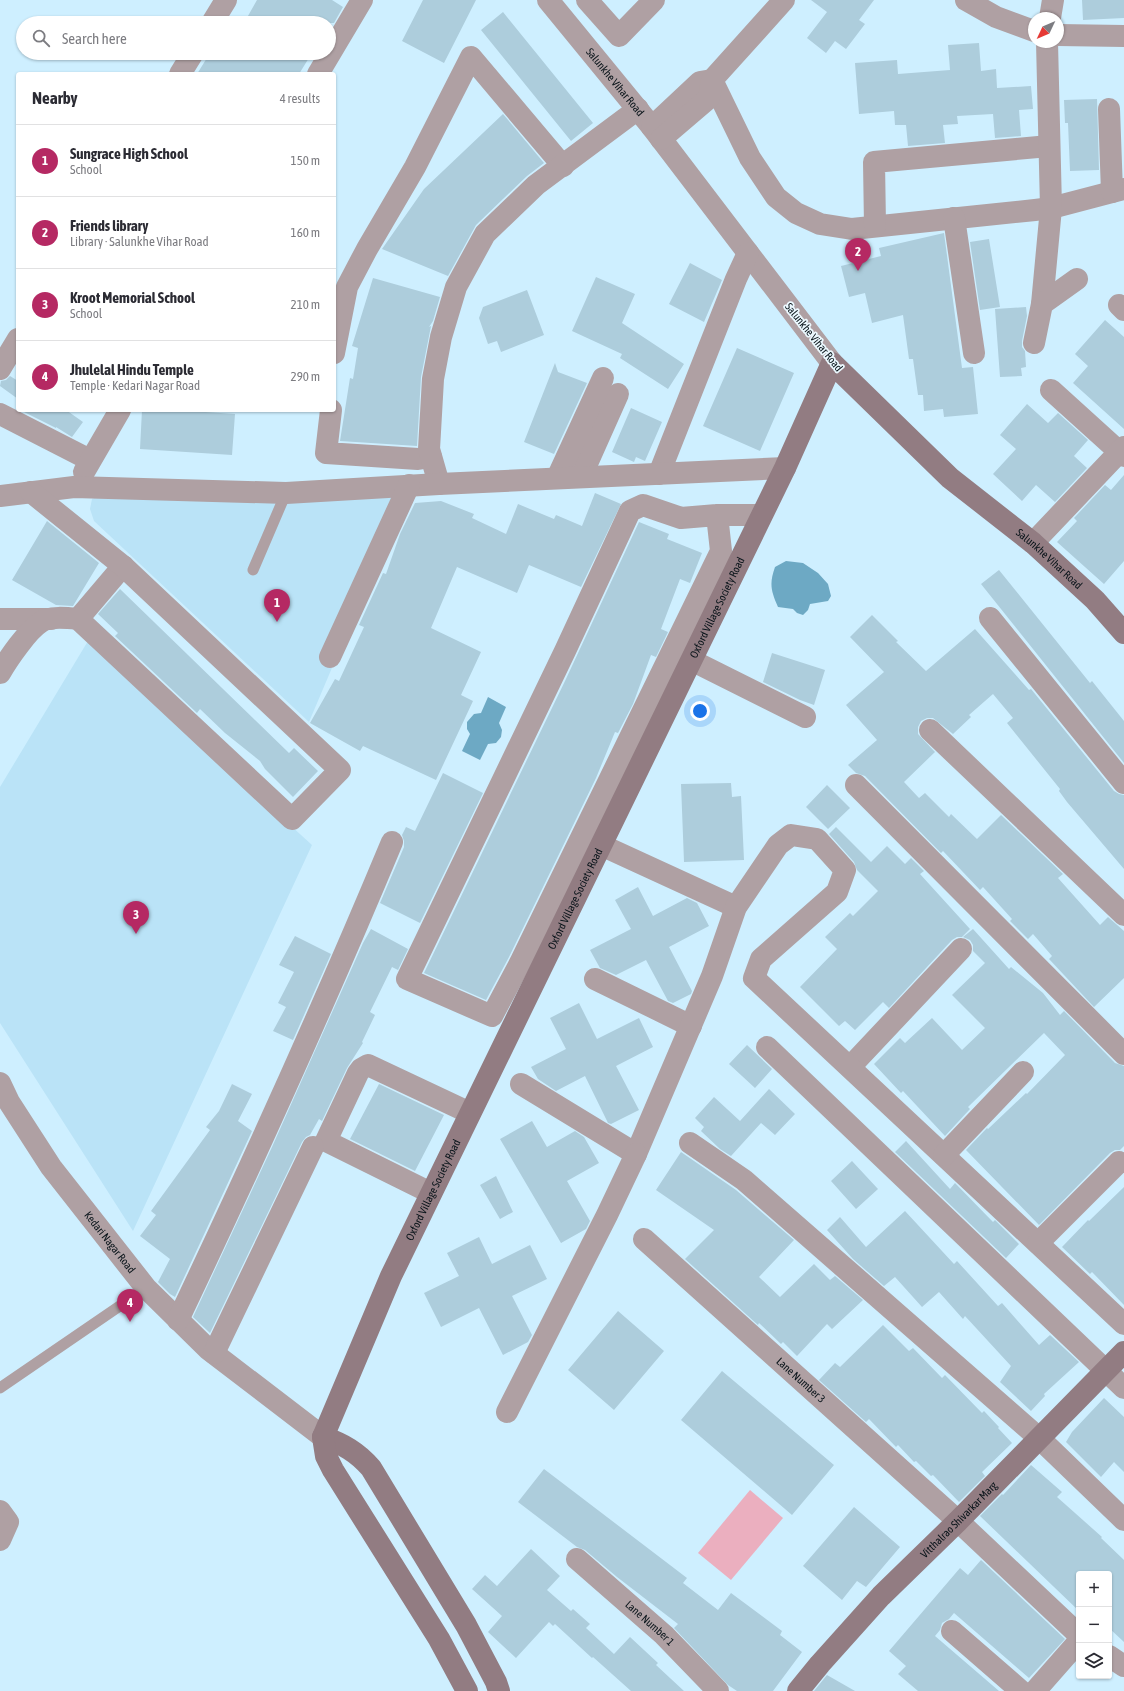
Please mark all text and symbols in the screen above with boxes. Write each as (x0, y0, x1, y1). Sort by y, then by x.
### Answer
north arrow (1028, 12, 1064, 48)
search box (16, 16, 336, 60)
icon: search (30, 27, 52, 49)
text: Search here (62, 30, 127, 47)
street label: Salunkhe Vihar Road (584, 46, 646, 118)
text: Nearby (32, 88, 78, 108)
text: 4 results (280, 91, 320, 106)
text: Sungrace High School (70, 145, 188, 162)
text: 1 (42, 153, 48, 168)
text: 150 m (291, 153, 320, 168)
text: School (70, 162, 102, 177)
text: Friends library (70, 217, 148, 234)
text: 2 (42, 225, 48, 240)
text: 160 m (291, 225, 320, 240)
text: Library · Salunkhe Vihar Road (70, 234, 209, 249)
pin: 2 (845, 238, 871, 271)
text: Kroot Memorial School (70, 289, 195, 306)
text: 3 (42, 297, 48, 312)
text: 210 m (291, 297, 320, 312)
street label: Salunkhe Vihar Road (783, 301, 845, 373)
text: School (70, 306, 102, 321)
text: Jhulelal Hindu Temple (70, 361, 194, 378)
text: 4 (42, 369, 48, 384)
text: 290 m (291, 369, 320, 384)
text: Temple · Kedari Nagar Road (70, 378, 200, 393)
street label: Salunkhe Vihar Road (1014, 526, 1085, 591)
street label: Oxford Village Society Road (687, 555, 747, 660)
pin: 1 (264, 589, 290, 622)
your location (690, 701, 710, 721)
street label: Oxford Village Society Road (545, 846, 605, 951)
pin: 3 (123, 901, 149, 934)
street label: Oxford Village Society Road (403, 1138, 463, 1242)
street label: Kedari Nagar Road (82, 1209, 138, 1275)
pin: 4 (117, 1289, 143, 1322)
street label: Lane Number 3 (774, 1355, 828, 1405)
street label: Vitthalrao Shivarkar Marg (918, 1479, 999, 1560)
map controls (1076, 1571, 1112, 1679)
button: + (1076, 1571, 1112, 1607)
street label: Lane Number 1 (623, 1598, 677, 1648)
button: − (1076, 1607, 1112, 1643)
button: layers (1076, 1643, 1112, 1679)

